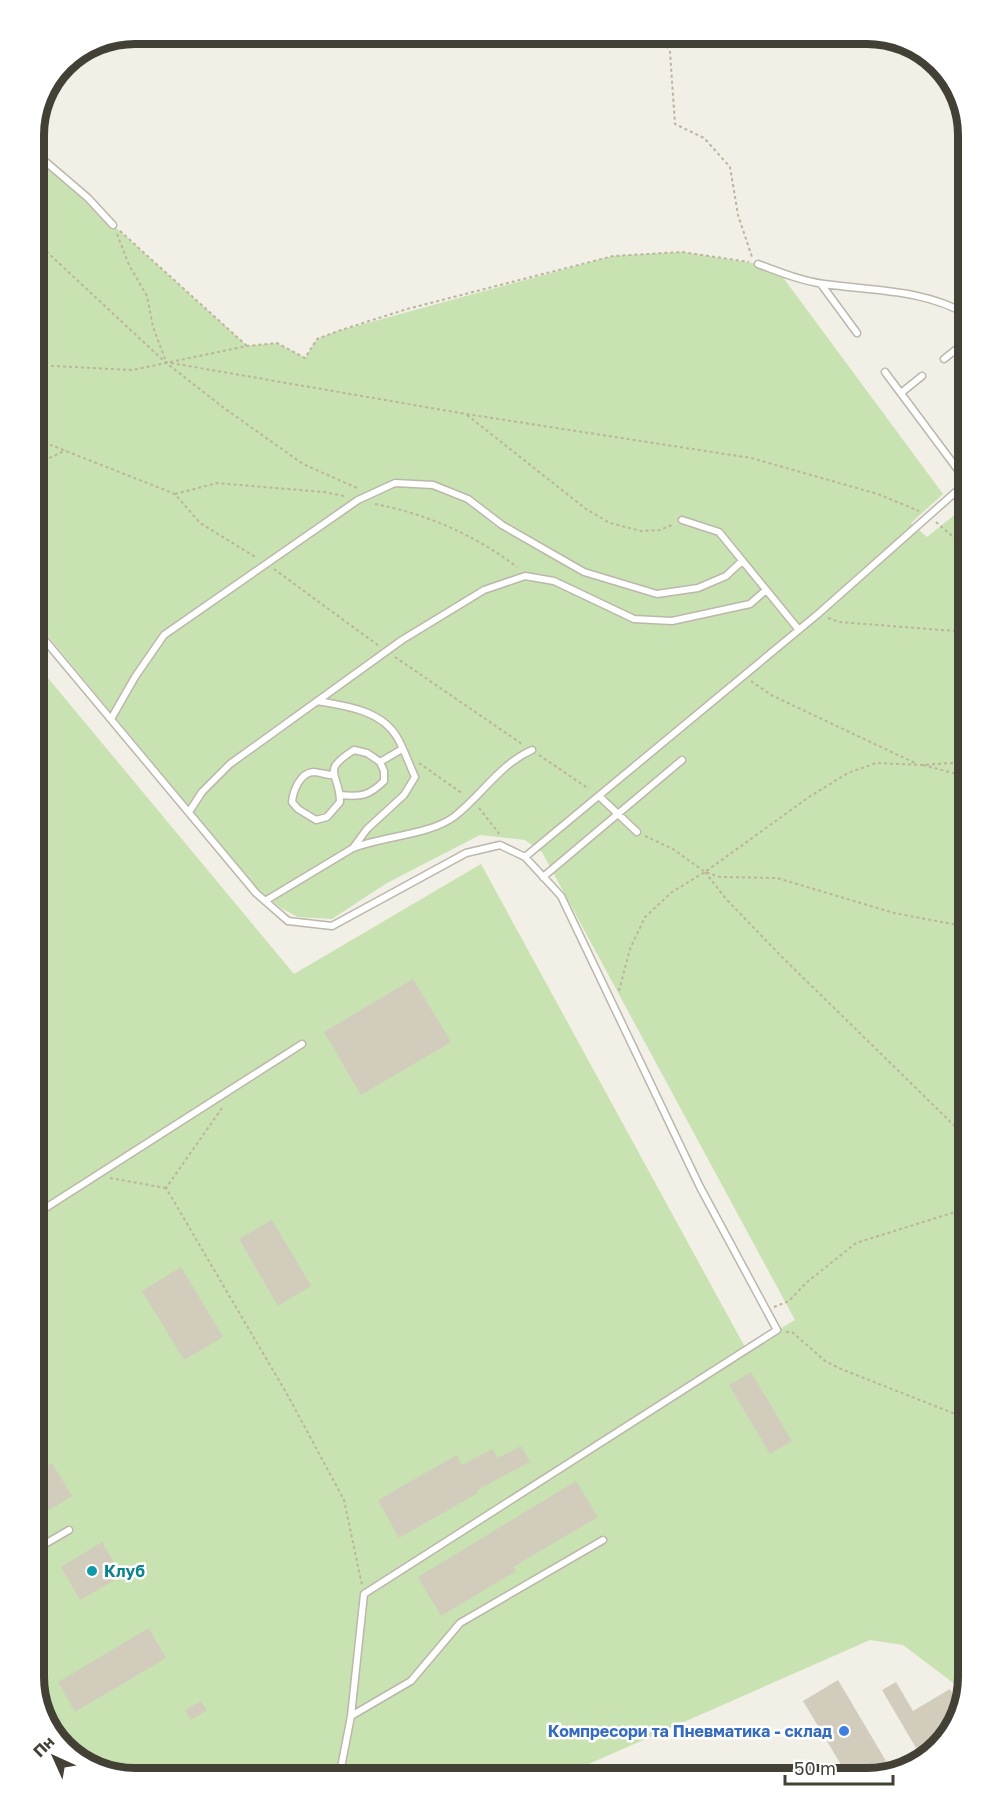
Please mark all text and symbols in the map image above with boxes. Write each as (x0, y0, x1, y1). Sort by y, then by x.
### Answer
place label: Клуб (104, 1561, 145, 1581)
marker: Клуб (85, 1564, 99, 1578)
place label: Компресори та Пневматика - склад (548, 1721, 832, 1741)
marker: Компресори та Пневматика - склад (837, 1724, 851, 1738)
north arrow (24, 1727, 84, 1787)
text: Пн (29, 1732, 58, 1761)
scale bar (785, 1748, 893, 1786)
text: 50 m (794, 1757, 836, 1779)

